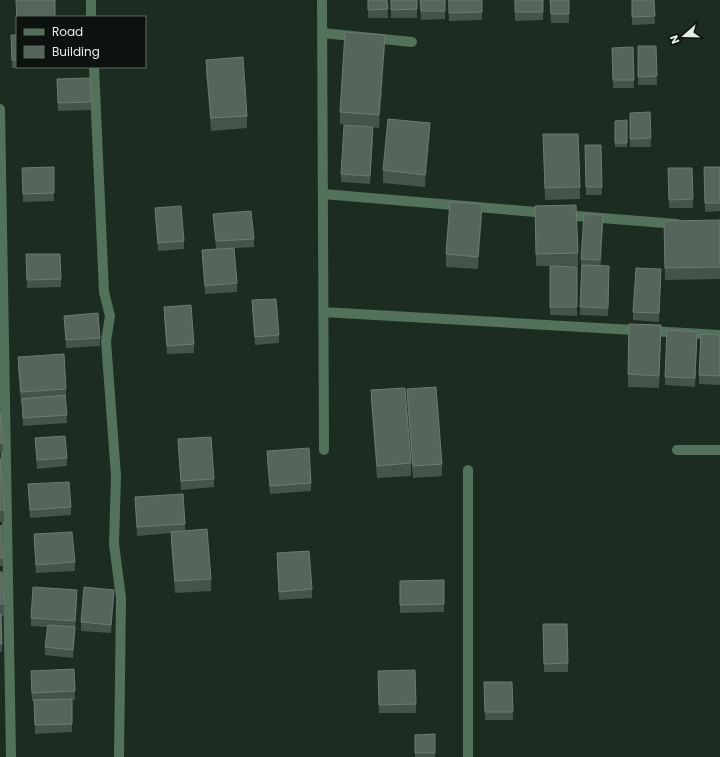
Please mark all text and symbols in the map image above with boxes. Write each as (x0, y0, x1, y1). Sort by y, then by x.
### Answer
legend (16, 16, 146, 68)
north arrow (664, 16, 704, 56)
text: Road (52, 23, 83, 40)
text: N (666, 33, 684, 46)
text: Building (52, 43, 100, 60)

